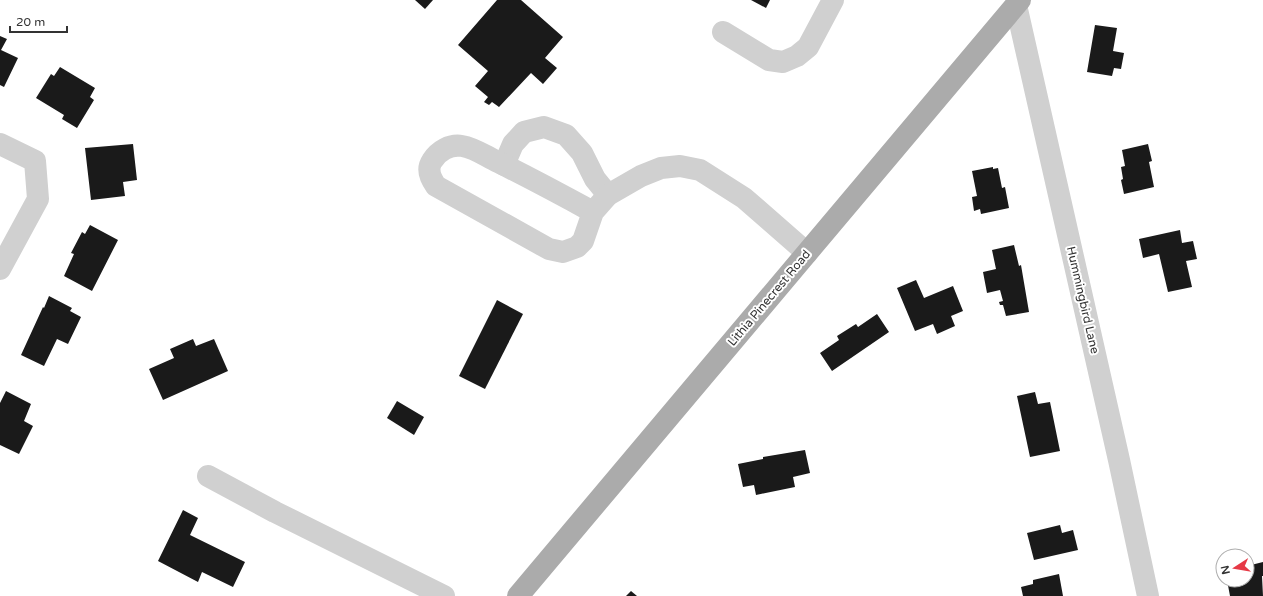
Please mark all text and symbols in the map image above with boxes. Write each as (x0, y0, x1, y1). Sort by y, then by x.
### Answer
scale bar (10, 8, 67, 34)
text: 20 m (16, 15, 45, 29)
street label: Hummingbird Lane (1064, 245, 1102, 355)
street label: Lithia Pinecrest Road (725, 247, 813, 349)
north arrow (1215, 548, 1255, 588)
text: N (1218, 564, 1233, 576)

